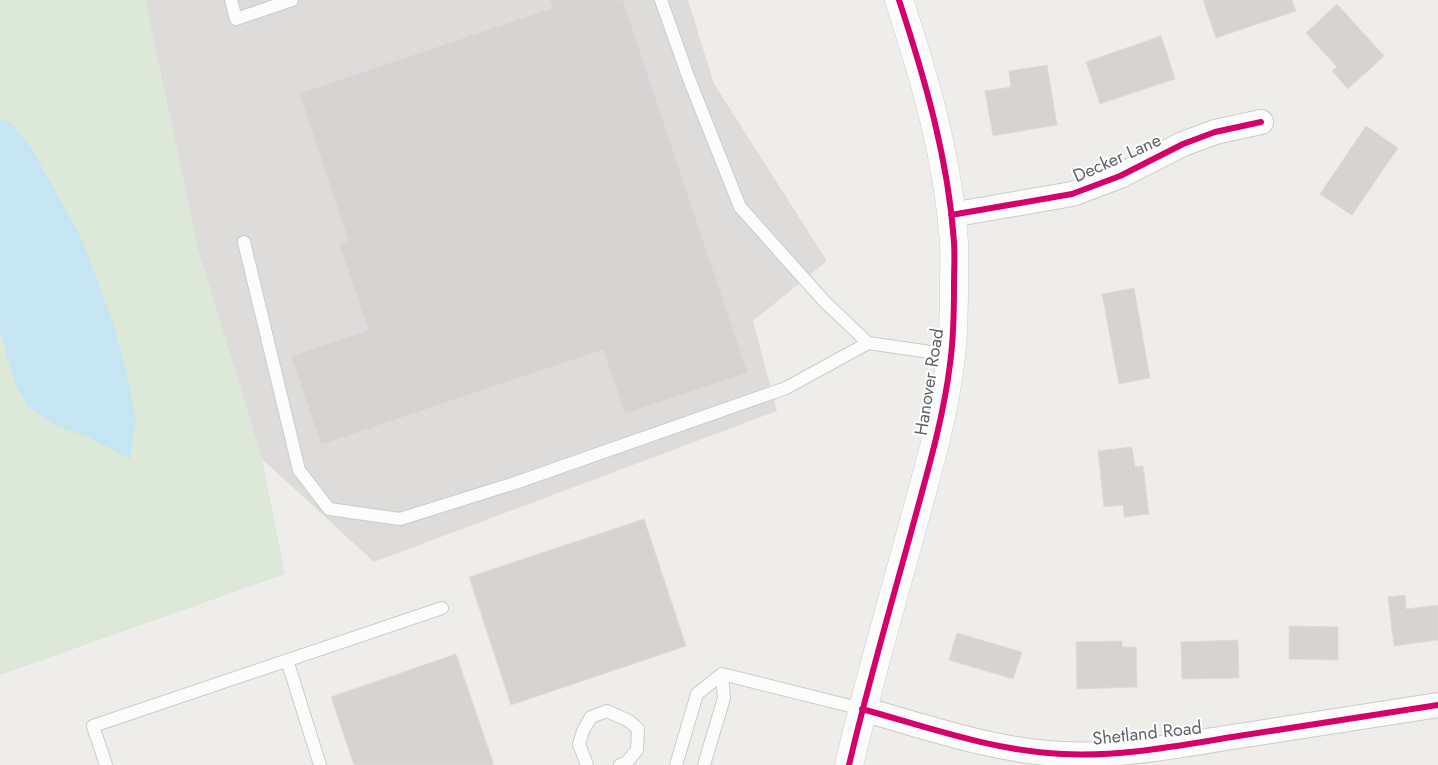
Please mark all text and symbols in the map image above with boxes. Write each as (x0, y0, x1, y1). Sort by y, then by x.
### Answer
street label: Decker Lane (1069, 127, 1165, 189)
street label: Hanover Road (908, 327, 950, 437)
street label: Shetland Road (1091, 714, 1203, 752)

